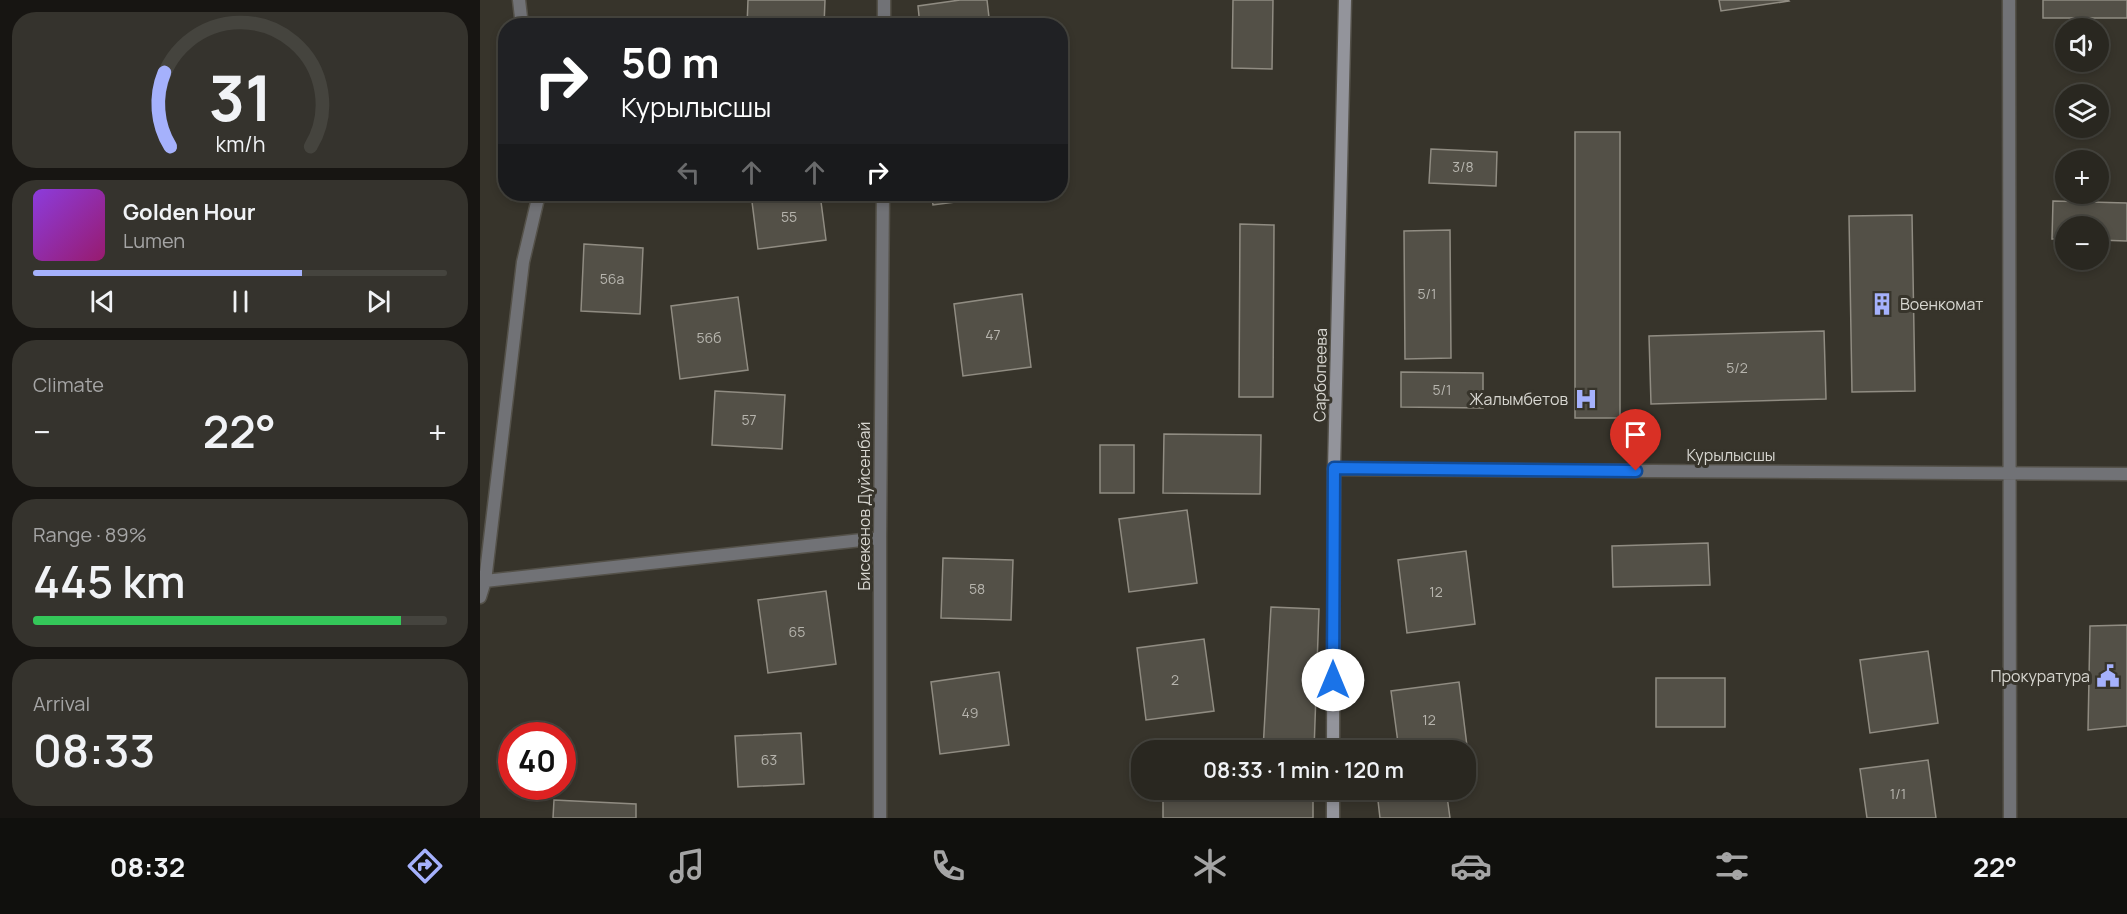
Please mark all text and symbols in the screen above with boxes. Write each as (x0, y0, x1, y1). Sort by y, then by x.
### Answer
map controls (2055, 18, 2109, 270)
button: sound (2055, 18, 2109, 72)
text: 50 m (621, 33, 719, 91)
icon: right (522, 42, 600, 120)
text: 31 (208, 54, 272, 140)
button: layers (2055, 84, 2109, 138)
text: Курылысшы (621, 88, 771, 125)
text: km/h (215, 129, 265, 158)
button: + (2055, 150, 2109, 204)
icon: left (672, 156, 705, 189)
icon: ahead (735, 156, 768, 189)
icon: ahead (798, 156, 831, 189)
icon: right (861, 156, 894, 189)
house number: 3/8 (1452, 157, 1474, 176)
text: Golden Hour (123, 197, 256, 227)
house number: 55 (781, 207, 797, 226)
button: − (2055, 216, 2109, 270)
text: Lumen (123, 227, 185, 254)
house number: 56а (600, 269, 624, 288)
house number: 5/1 (1418, 284, 1436, 303)
icon: previous (86, 285, 119, 318)
icon: pause (224, 285, 257, 318)
icon: next (362, 285, 395, 318)
building icon: Военкомат (1869, 291, 1895, 317)
place label: Военкомат (1900, 293, 1983, 315)
house number: 47 (985, 325, 1001, 344)
house number: 56б (697, 328, 721, 347)
street label: Сарбопеева (1308, 328, 1332, 422)
house number: 5/2 (1726, 358, 1748, 377)
text: Climate (33, 371, 104, 398)
house number: 5/1 (1433, 380, 1451, 399)
hospital icon: Жалымбетов (1573, 386, 1599, 412)
place label: Жалымбетов (1469, 388, 1568, 410)
text: 22° (203, 400, 276, 462)
text: − (33, 409, 51, 454)
text: + (428, 409, 447, 454)
pin (1610, 409, 1661, 471)
house number: 57 (741, 410, 757, 429)
icon: arrive (1619, 418, 1652, 451)
street label: Бисекенов Дуйсенбай (853, 422, 875, 590)
street label: Курылысшы (1686, 444, 1776, 466)
text: Range · 89% (33, 521, 147, 548)
text: 445 km (33, 550, 186, 612)
house number: 58 (969, 579, 985, 598)
house number: 12 (1429, 582, 1443, 601)
house number: 65 (789, 622, 805, 641)
position arrow (1301, 648, 1365, 712)
public building icon: Прокуратура (2095, 663, 2121, 689)
place label: Прокуратура (1990, 665, 2090, 687)
house number: 2 (1171, 670, 1179, 689)
text: Arrival (33, 690, 90, 717)
house number: 49 (962, 703, 978, 722)
house number: 12 (1422, 710, 1436, 729)
text: 08:33 (33, 719, 155, 781)
speed limit sign: 40 (498, 722, 576, 800)
house number: 63 (761, 750, 777, 769)
text: 08:33 · 1 min · 120 m (1203, 755, 1404, 785)
house number: 1/1 (1890, 784, 1906, 803)
icon: directions (404, 845, 446, 887)
icon: music (666, 845, 708, 887)
icon: phone (927, 845, 969, 887)
icon: climate (1189, 845, 1231, 887)
icon: car (1450, 845, 1492, 887)
icon: filters (1711, 845, 1753, 887)
text: 08:32 (110, 848, 185, 885)
text: 22° (1973, 848, 2017, 885)

